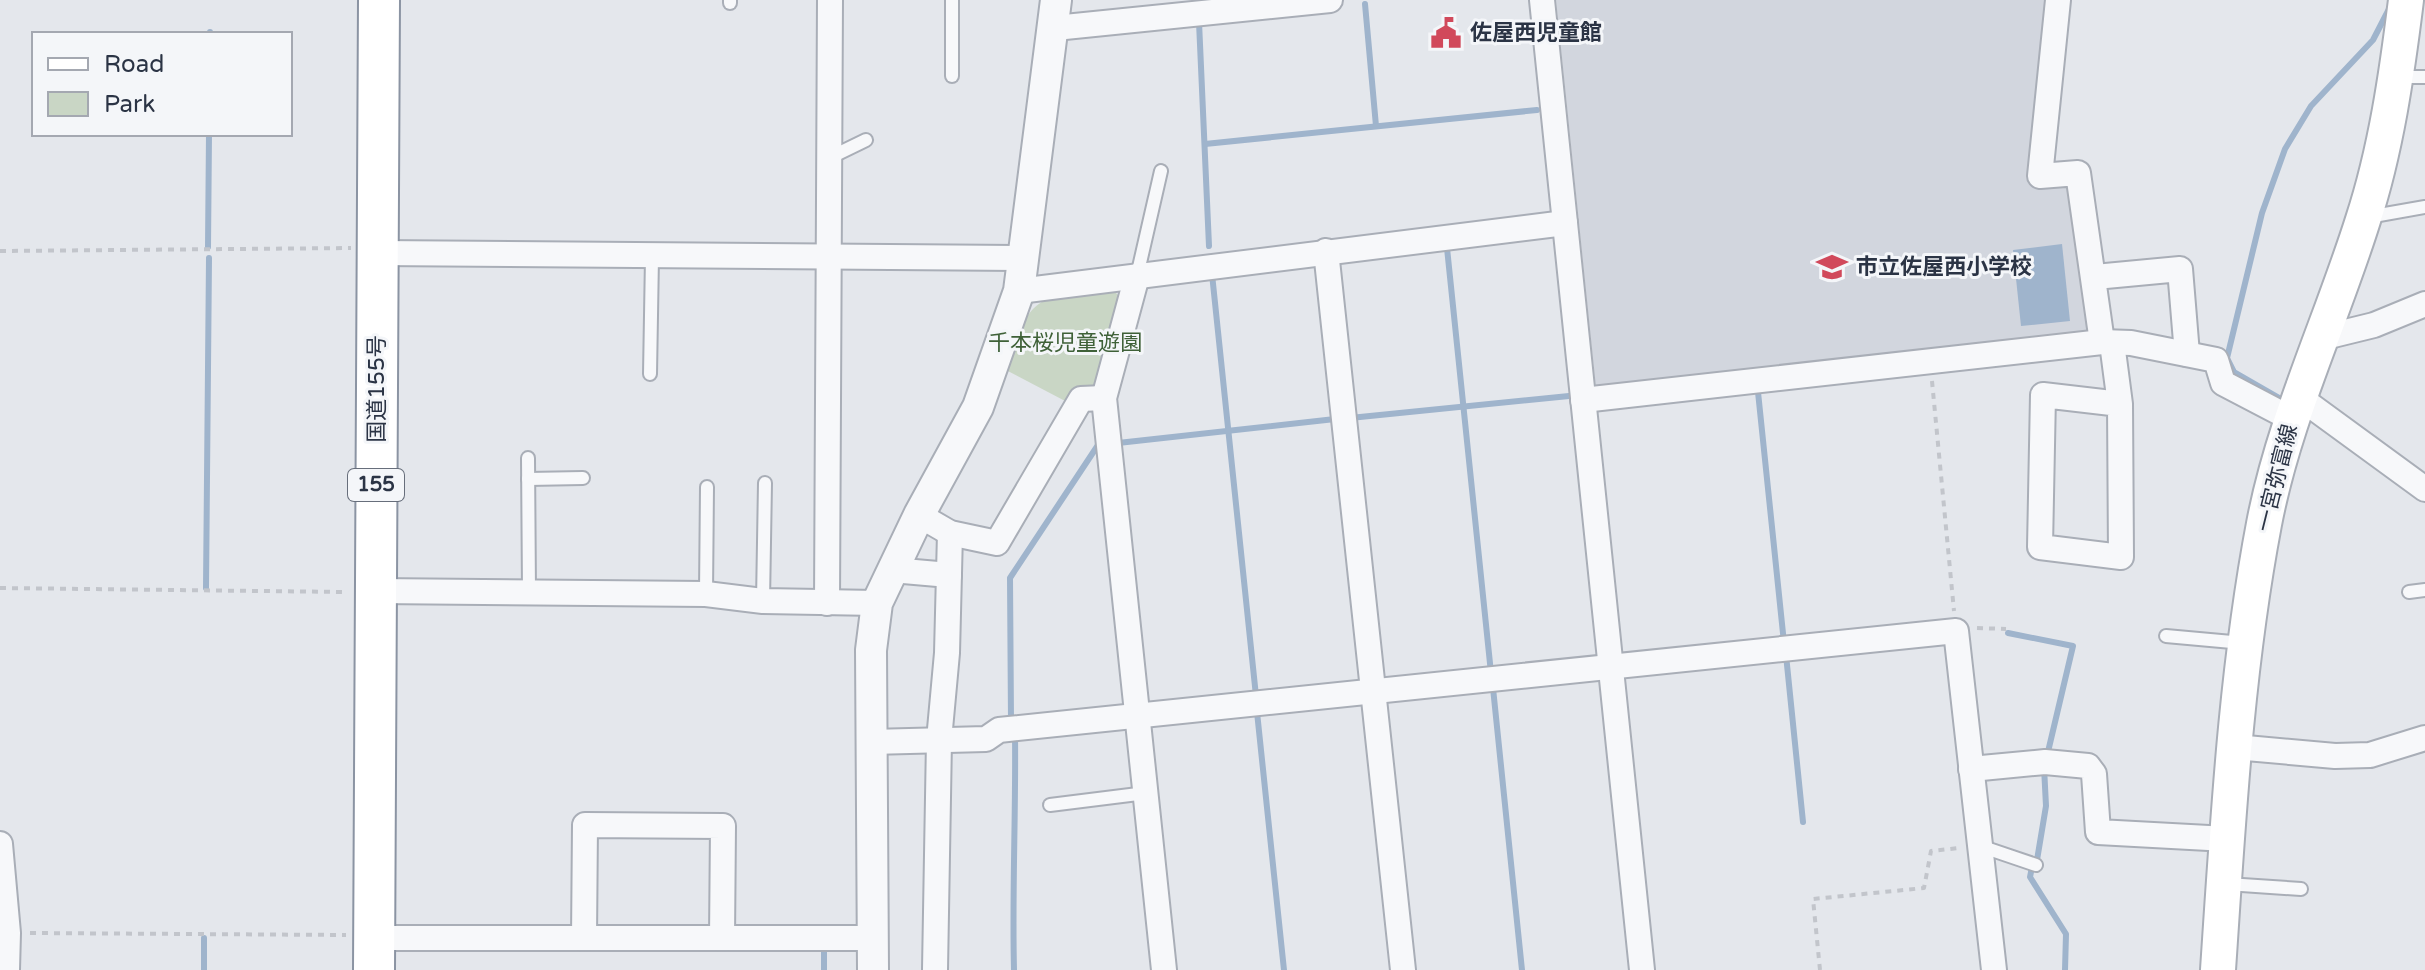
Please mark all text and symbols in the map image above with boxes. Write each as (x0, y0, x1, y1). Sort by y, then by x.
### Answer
public building icon: 佐屋西児童館 (1429, 16, 1463, 50)
place label: 佐屋西児童館 (1470, 20, 1602, 46)
legend (32, 32, 292, 136)
text: Road (104, 50, 164, 79)
text: Park (104, 90, 155, 119)
school or university icon: 市立佐屋西小学校 (1815, 250, 1849, 284)
place label: 市立佐屋西小学校 (1856, 254, 2032, 280)
park label: 千本桜児童遊園 (988, 330, 1142, 356)
street label: 国道155号 (364, 335, 390, 443)
street label: 一宮弥富線 (2251, 421, 2303, 535)
road number: 155 (348, 469, 404, 501)

